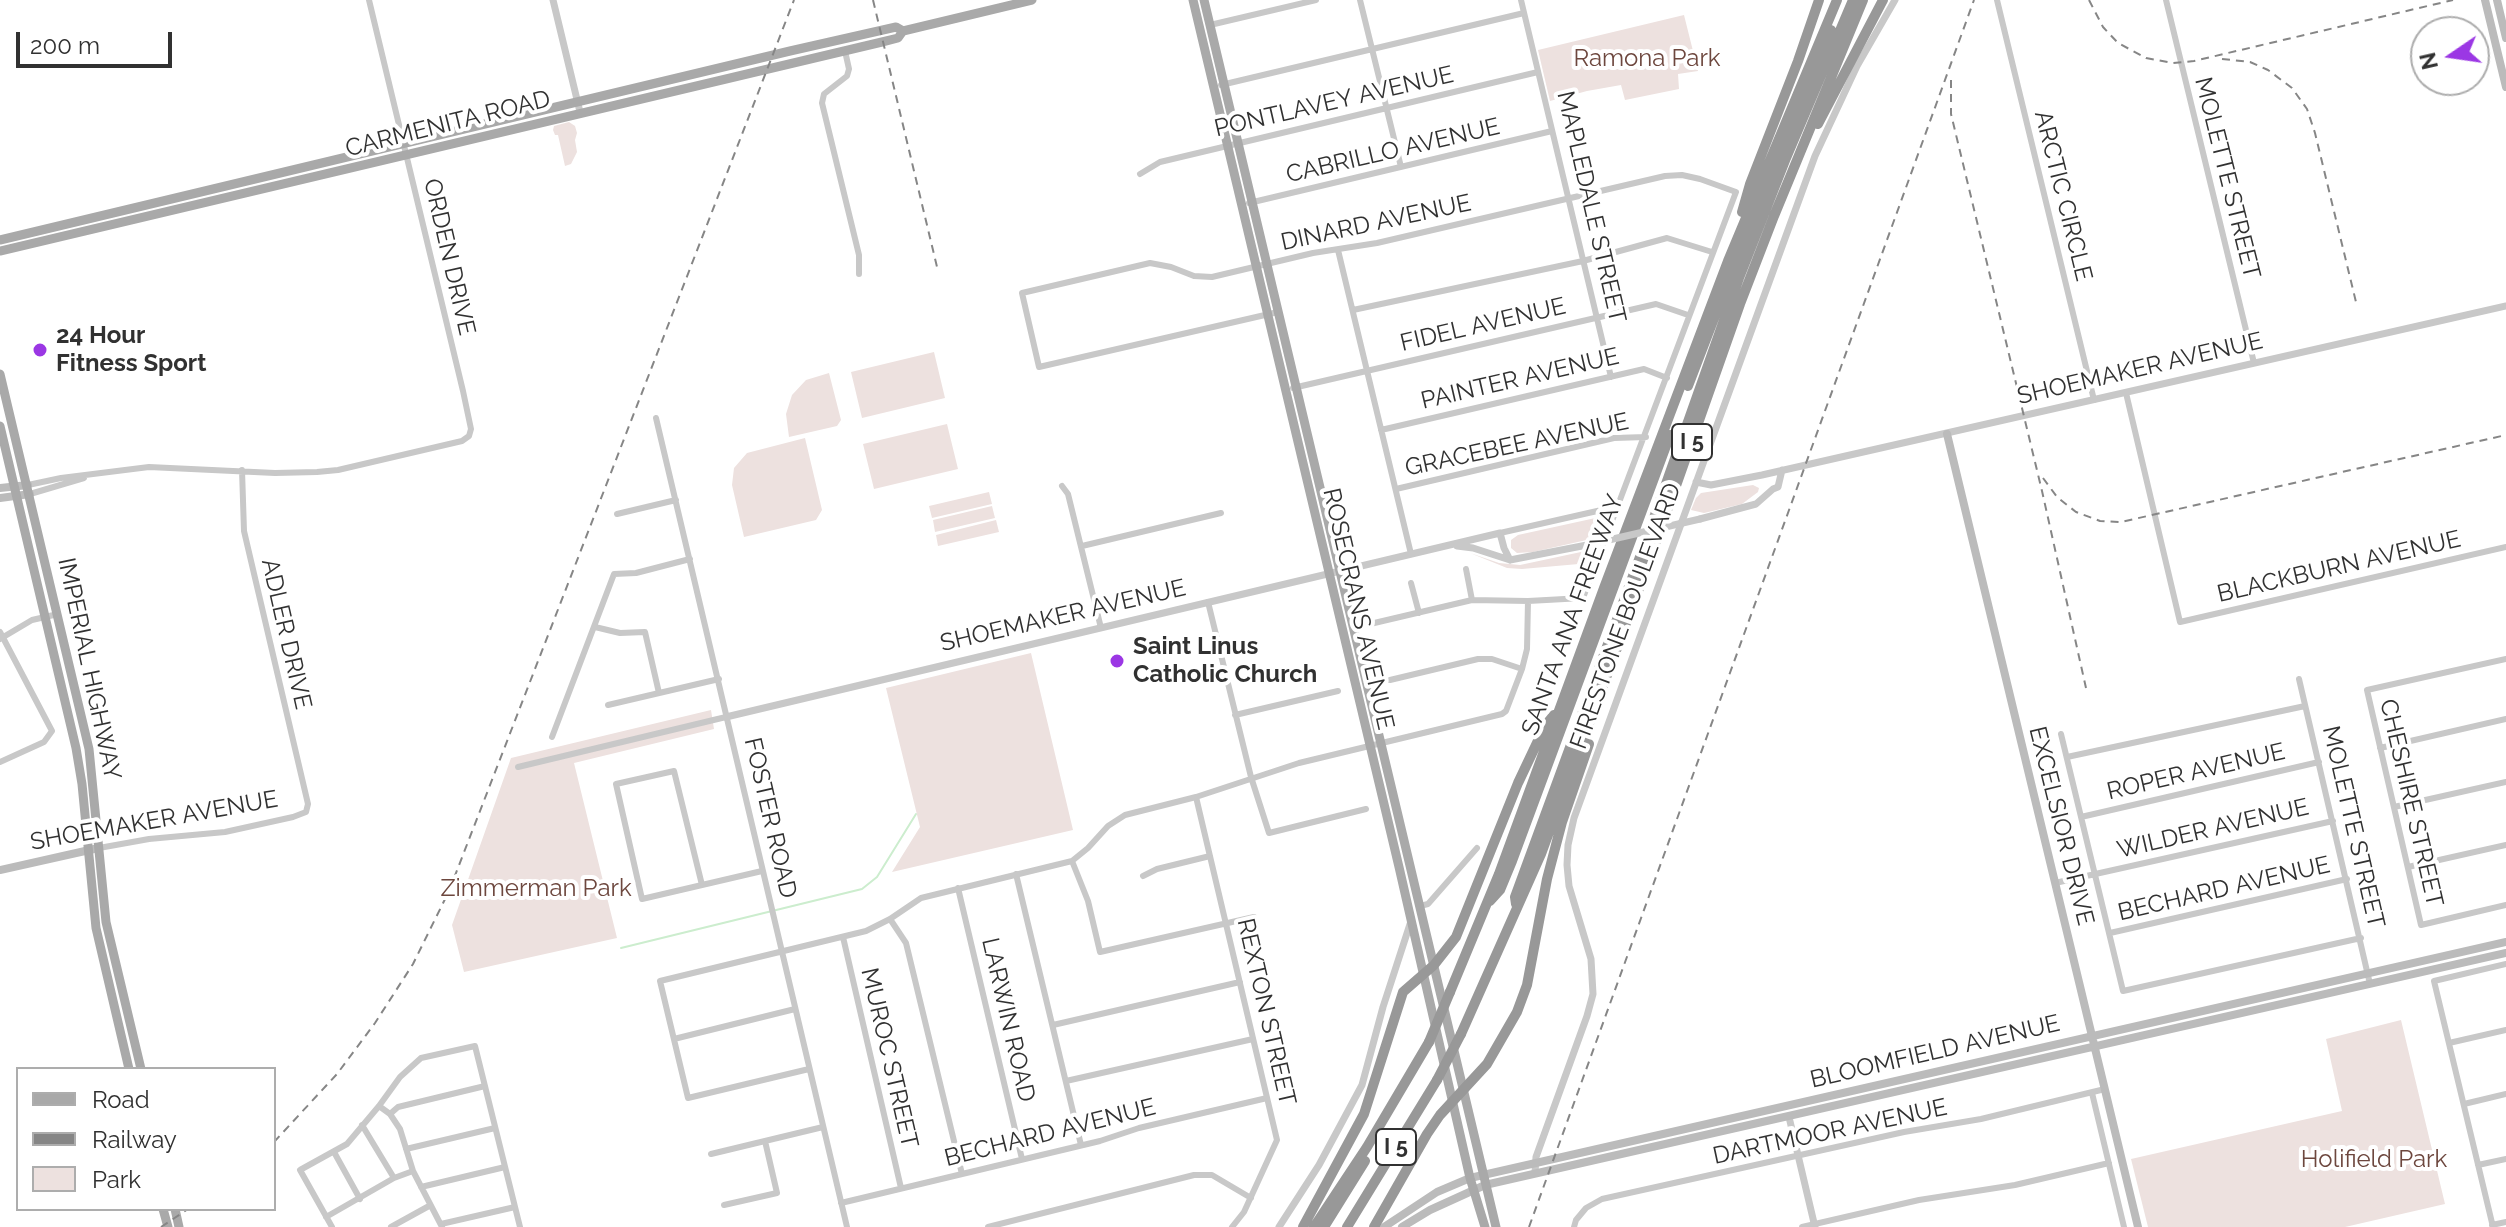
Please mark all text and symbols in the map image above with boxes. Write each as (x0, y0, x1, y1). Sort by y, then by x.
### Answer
scale bar (20, 16, 176, 66)
north arrow (2410, 16, 2490, 96)
text: 200 m (30, 31, 100, 60)
park label: Ramona Park (1573, 45, 1721, 73)
text: N (2414, 50, 2443, 72)
street label: PONTLAVEY AVENUE (1212, 60, 1456, 144)
street label: MOLETTE STREET (2188, 74, 2266, 282)
street label: CARMENITA ROAD (343, 85, 553, 163)
street label: MAPLEDALE STREET (1550, 88, 1632, 326)
street label: ARCTIC CIRCLE (2028, 108, 2098, 284)
street label: CABRILLO AVENUE (1283, 112, 1503, 190)
street label: ORDEN DRIVE (417, 176, 481, 338)
street label: DINARD AVENUE (1278, 189, 1474, 257)
street label: FIDEL AVENUE (1397, 292, 1569, 358)
place label: 24 Hour Fitness Sport (56, 322, 206, 378)
street label: SHOEMAKER AVENUE (2014, 327, 2266, 411)
marker: 24 Hour Fitness Sport (31, 341, 49, 359)
street label: PAINTER AVENUE (1418, 342, 1622, 416)
street label: GRACEBEE AVENUE (1403, 407, 1631, 483)
road number: I 5 (1672, 424, 1712, 460)
street label: FIRESTONE BOULEVARD (1564, 479, 1688, 753)
street label: ROSECRANS AVENUE (1316, 485, 1400, 733)
street label: SANTA ANA FREEWAY (1516, 491, 1630, 739)
street label: BLACKBURN AVENUE (2215, 525, 2463, 609)
street label: IMPERIAL HIGHWAY (51, 555, 127, 783)
street label: ADLER DRIVE (255, 556, 317, 712)
street label: SHOEMAKER AVENUE (937, 574, 1189, 658)
place label: Saint Linus Catholic Church (1133, 633, 1317, 689)
marker: Saint Linus Catholic Church (1108, 652, 1126, 670)
street label: CHESHIRE STREET (2373, 696, 2449, 910)
street label: MOLETTE STREET (2316, 723, 2390, 931)
street label: EXCELSIOR DRIVE (2022, 724, 2100, 928)
street label: FOSTER ROAD (738, 735, 802, 901)
street label: ROPER AVENUE (2104, 737, 2288, 807)
street label: SHOEMAKER AVENUE (28, 785, 280, 857)
street label: WILDER AVENUE (2114, 793, 2312, 865)
street label: BECHARD AVENUE (2115, 851, 2333, 927)
park label: Zimmerman Park (440, 875, 632, 903)
street label: REXTON STREET (1230, 916, 1302, 1108)
street label: LARWIN ROAD (975, 935, 1041, 1105)
street label: MUROC STREET (854, 965, 924, 1151)
street label: BLOOMFIELD AVENUE (1807, 1009, 2063, 1095)
legend (16, 1067, 276, 1211)
text: Road (92, 1085, 150, 1114)
street label: BECHARD AVENUE (941, 1093, 1159, 1173)
street label: DARTMOOR AVENUE (1710, 1093, 1950, 1171)
text: Railway (92, 1125, 177, 1154)
road number: I 5 (1376, 1129, 1416, 1165)
park label: Holifield Park (2301, 1146, 2447, 1174)
text: Park (92, 1165, 141, 1194)

